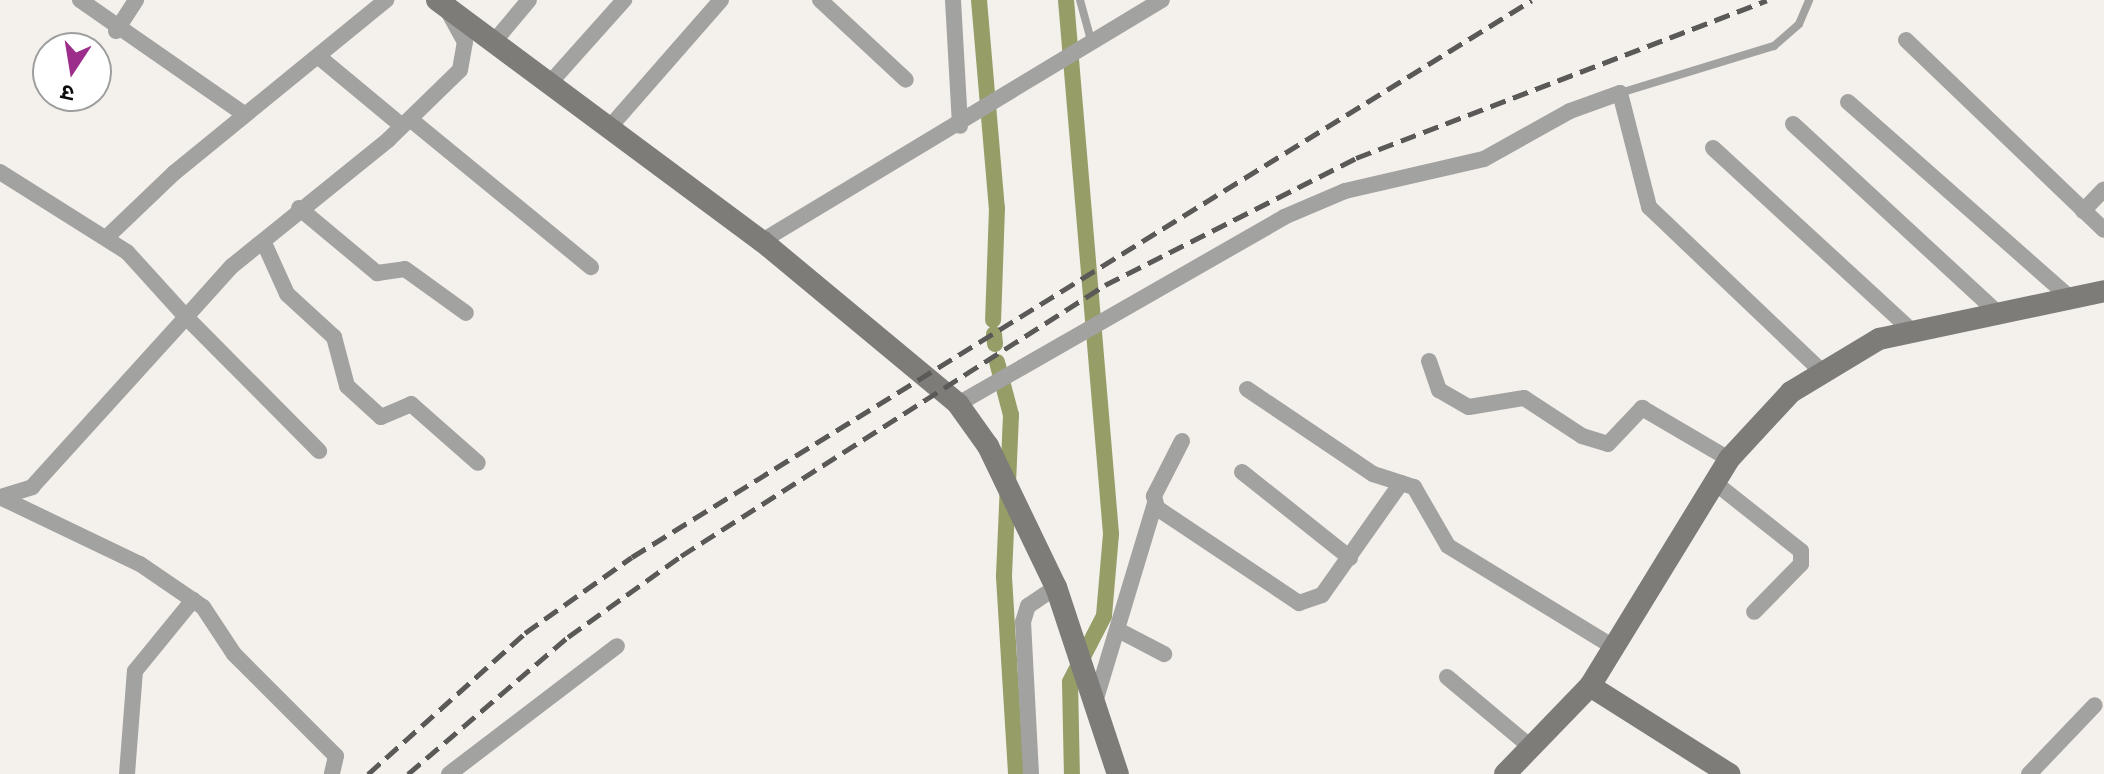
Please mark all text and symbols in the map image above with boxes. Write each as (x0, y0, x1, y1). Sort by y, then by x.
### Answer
north arrow (32, 32, 112, 112)
text: उ (58, 78, 77, 109)

